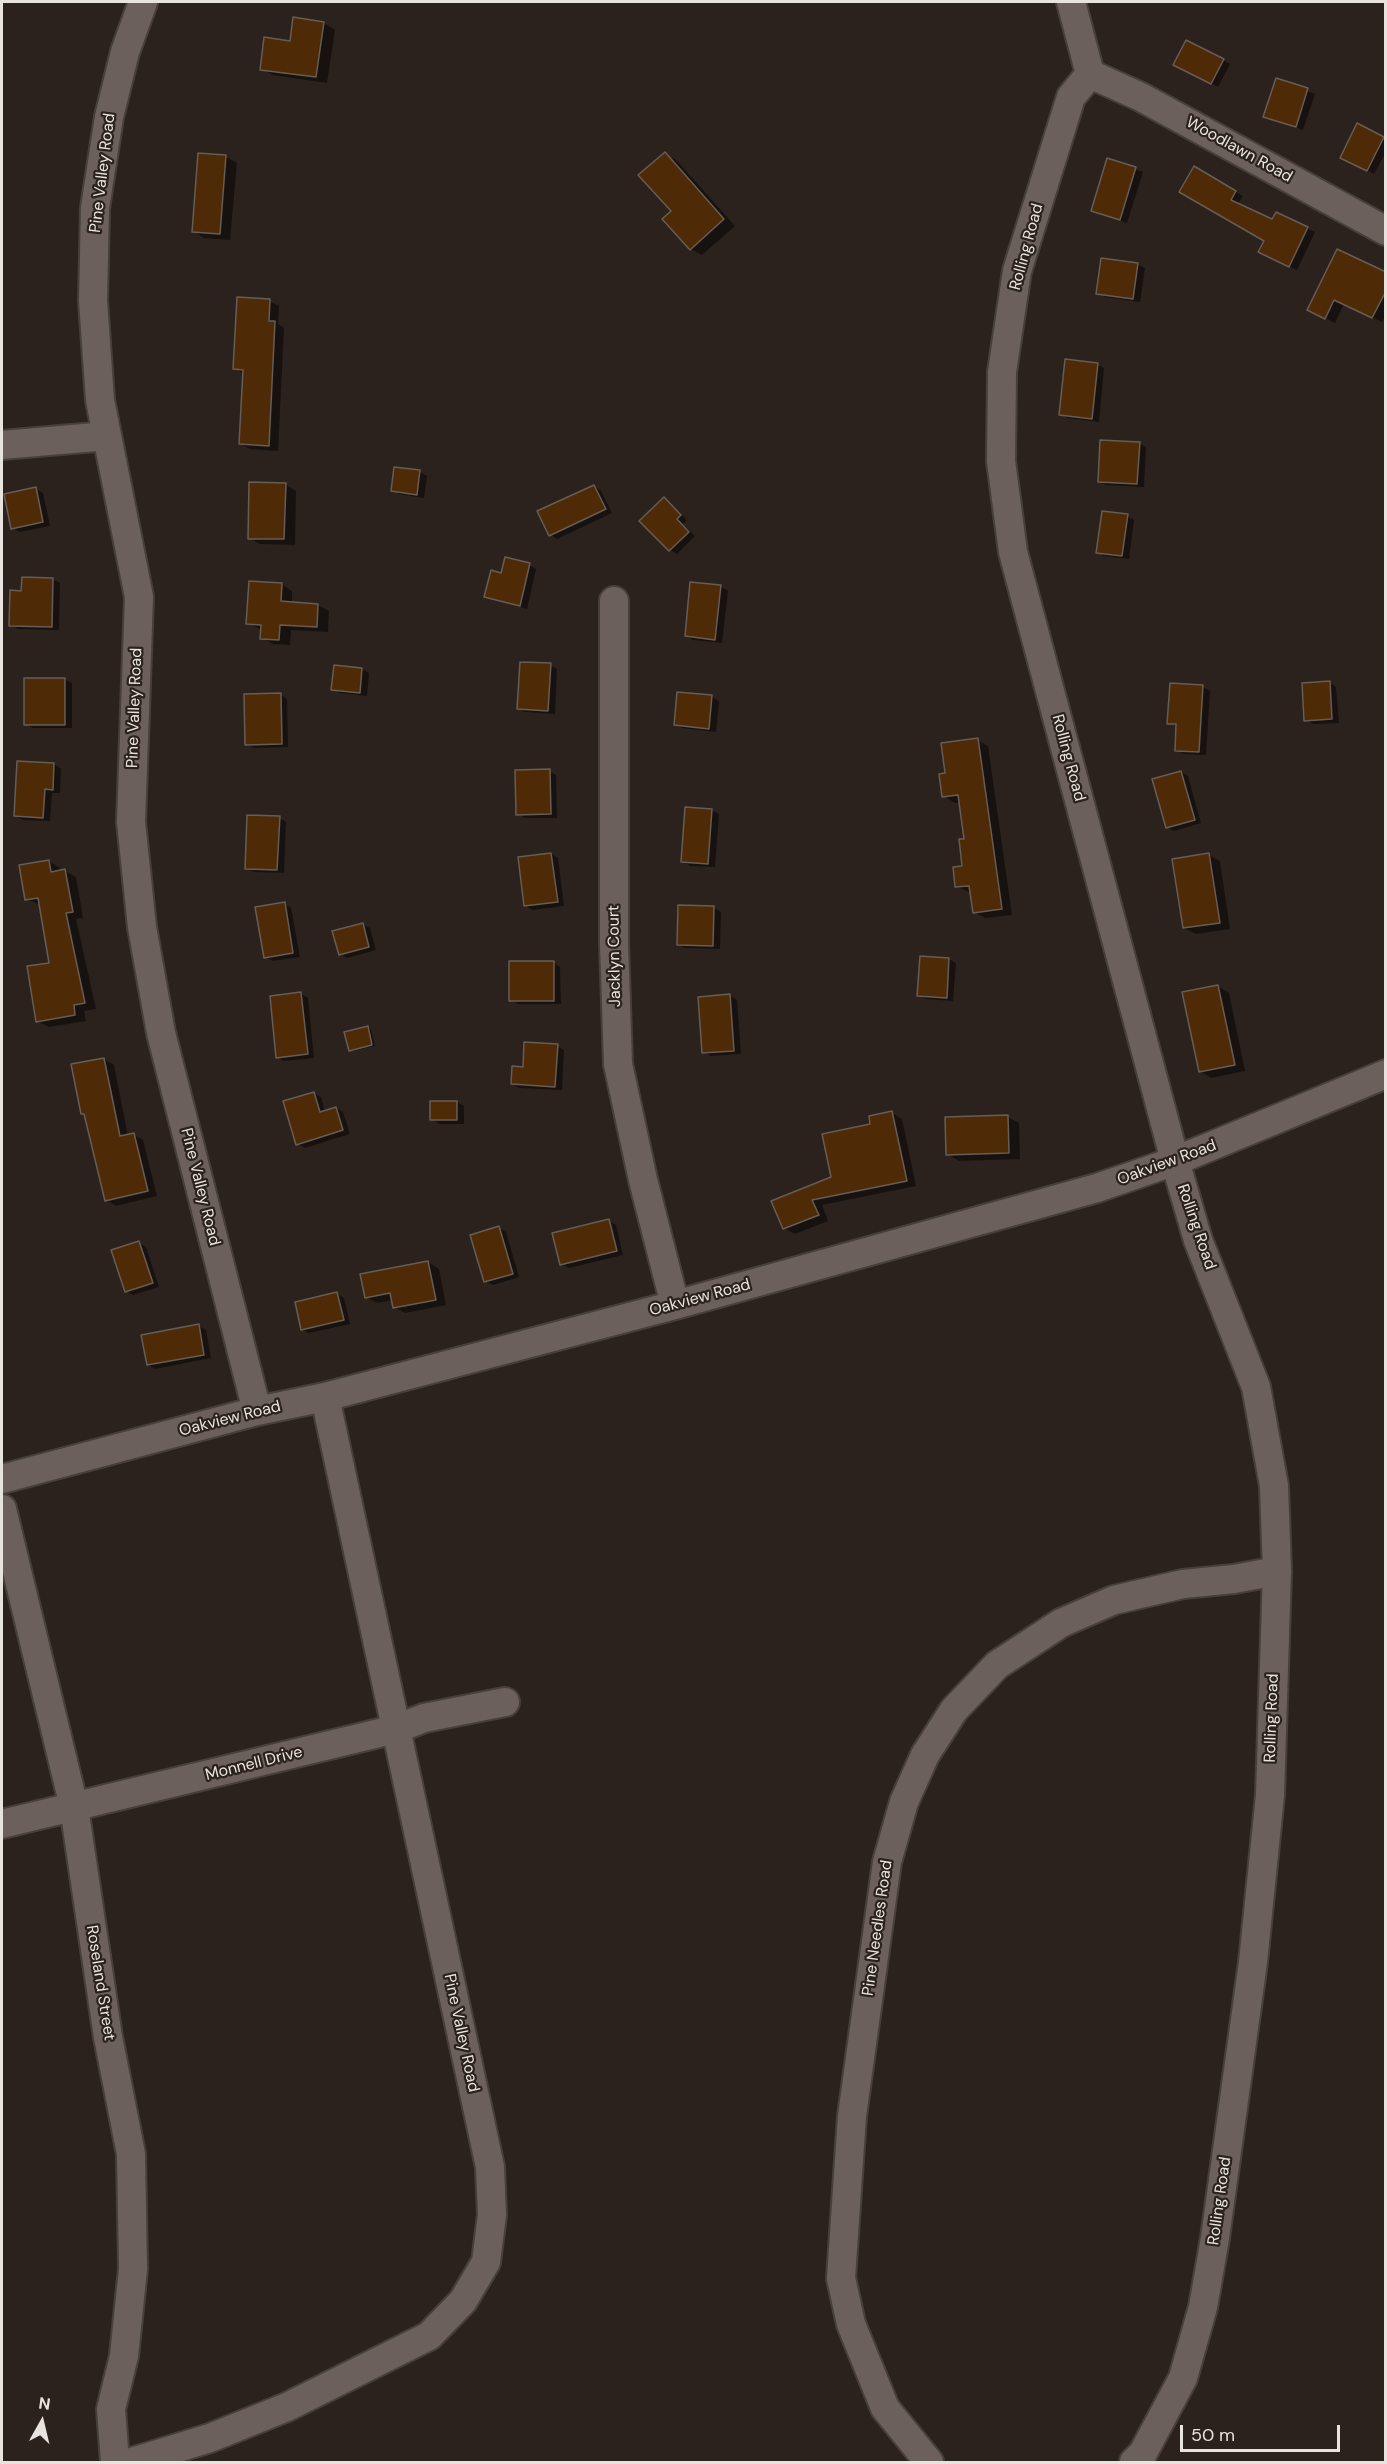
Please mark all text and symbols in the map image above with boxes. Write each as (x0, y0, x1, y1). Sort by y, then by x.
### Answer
street label: Pine Valley Road (86, 112, 120, 234)
street label: Woodlawn Road (1182, 113, 1296, 187)
street label: Rolling Road (1006, 201, 1048, 293)
street label: Pine Valley Road (123, 647, 147, 769)
street label: Rolling Road (1047, 712, 1089, 804)
street label: Jacklyn Court (605, 905, 625, 1007)
street label: Pine Valley Road (176, 1126, 224, 1248)
street label: Oakview Road (1115, 1136, 1219, 1190)
street label: Rolling Road (1172, 1182, 1220, 1272)
street label: Oakview Road (647, 1275, 753, 1321)
street label: Oakview Road (177, 1397, 283, 1441)
street label: Rolling Road (1261, 1673, 1283, 1763)
street label: Monnell Drive (203, 1743, 305, 1785)
street label: Pine Needles Road (859, 1859, 897, 1997)
street label: Roseland Street (81, 1924, 119, 2042)
street label: Pine Valley Road (439, 1972, 483, 2094)
street label: Rolling Road (1204, 2156, 1236, 2246)
north arrow (12, 2392, 72, 2452)
text: N (37, 2392, 52, 2415)
scale bar (1183, 2413, 1344, 2451)
text: 50 m (1191, 2423, 1235, 2447)

